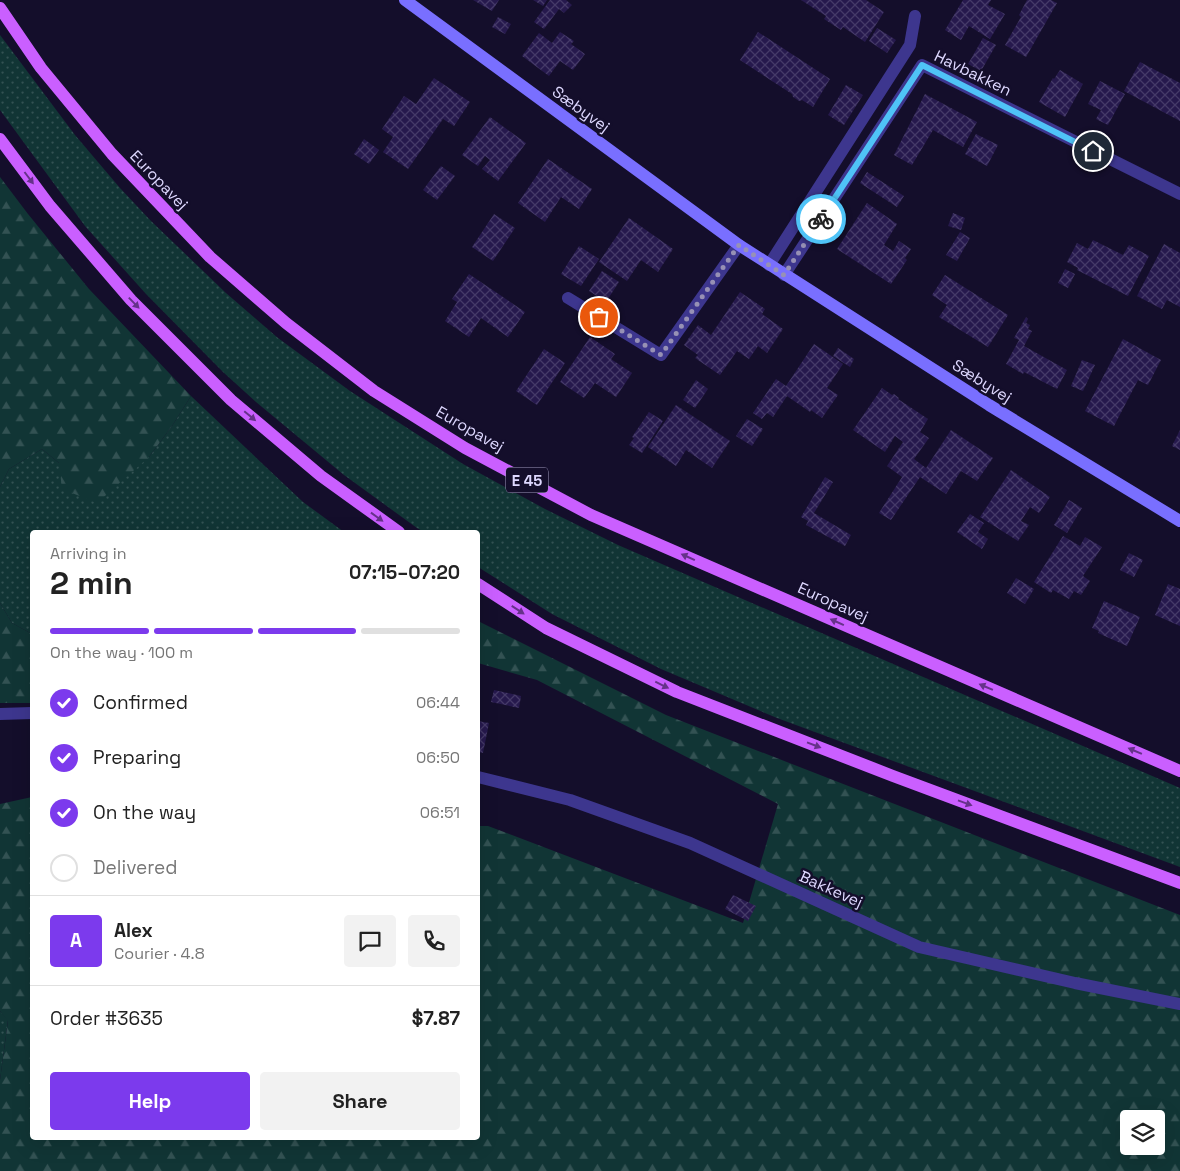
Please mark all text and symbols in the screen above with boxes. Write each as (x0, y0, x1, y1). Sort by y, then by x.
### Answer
street label: Havbakken (931, 45, 1015, 101)
street label: Sæbyvej (548, 81, 614, 137)
pin (1072, 130, 1114, 172)
icon: home (1079, 137, 1107, 165)
street label: Europavej (125, 146, 193, 214)
one-way arrow (24, 171, 35, 184)
courier (796, 194, 846, 244)
icon: bike (807, 205, 835, 233)
one-way arrow (128, 296, 140, 308)
pin (578, 296, 620, 338)
icon: bag (585, 303, 613, 331)
street label: Sæbyvej (948, 354, 1016, 408)
street label: Europavej (432, 401, 508, 457)
one-way arrow (243, 411, 256, 422)
road number: E 45 (506, 468, 548, 492)
one-way arrow (371, 512, 384, 522)
text: Arriving in (50, 543, 127, 564)
one-way arrow (681, 553, 695, 561)
text: 07:15–07:20 (349, 560, 460, 585)
text: 2 min (50, 563, 133, 603)
street label: Europavej (794, 577, 872, 627)
one-way arrow (512, 606, 525, 615)
one-way arrow (830, 617, 844, 625)
text: On the way · 100 m (50, 642, 193, 663)
one-way arrow (655, 681, 670, 689)
one-way arrow (979, 682, 993, 690)
icon: check (50, 689, 78, 717)
text: Confirmed (93, 690, 188, 715)
text: 06:44 (416, 692, 460, 713)
one-way arrow (806, 742, 821, 749)
icon: check (50, 744, 78, 772)
text: Preparing (93, 745, 181, 770)
text: 06:50 (416, 747, 460, 768)
one-way arrow (1128, 747, 1142, 755)
icon: check (50, 799, 78, 827)
text: On the way (93, 800, 196, 825)
one-way arrow (958, 800, 973, 807)
text: 06:51 (420, 802, 460, 823)
text: Delivered (93, 855, 178, 880)
street label: Bakkevej (796, 866, 866, 912)
button: chat (344, 915, 396, 967)
button: phone (408, 915, 460, 967)
text: Alex (114, 918, 153, 943)
text: A (70, 928, 82, 953)
text: Courier · 4.8 (114, 943, 205, 964)
text: Order #3635 (50, 1006, 163, 1031)
text: $7.87 (412, 1006, 460, 1031)
button: Help (50, 1072, 250, 1130)
button: Share (260, 1072, 460, 1130)
map controls (1120, 1110, 1165, 1155)
button: layers (1120, 1110, 1165, 1155)

